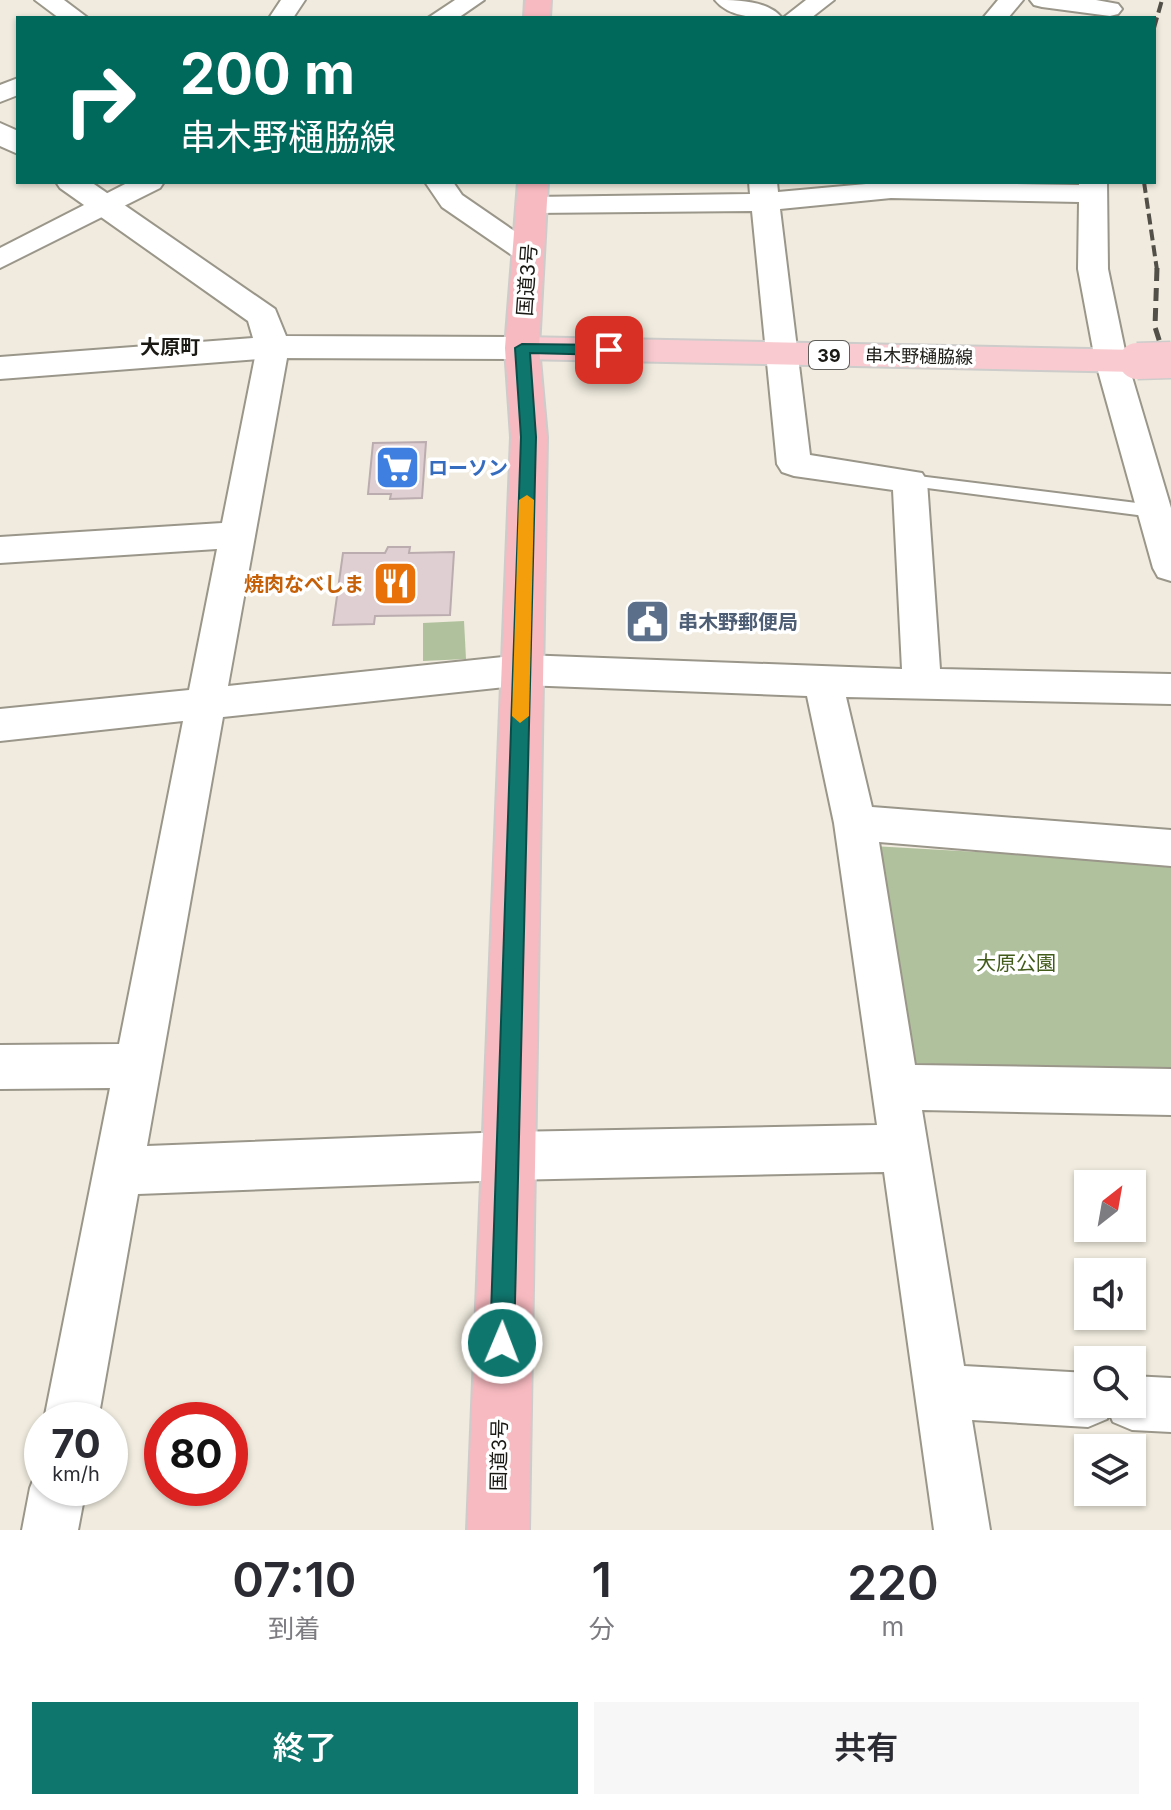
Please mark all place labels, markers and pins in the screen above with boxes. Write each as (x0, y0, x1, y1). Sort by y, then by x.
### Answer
pin (575, 316, 643, 384)
supermarket icon: ローソン (373, 444, 421, 492)
place label: ローソン (428, 456, 508, 480)
restaurant icon: 焼肉なべしま (371, 560, 419, 608)
place label: 焼肉なべしま (244, 572, 364, 596)
public building icon: 串木野郵便局 (623, 598, 671, 646)
place label: 串木野郵便局 (678, 610, 798, 634)

